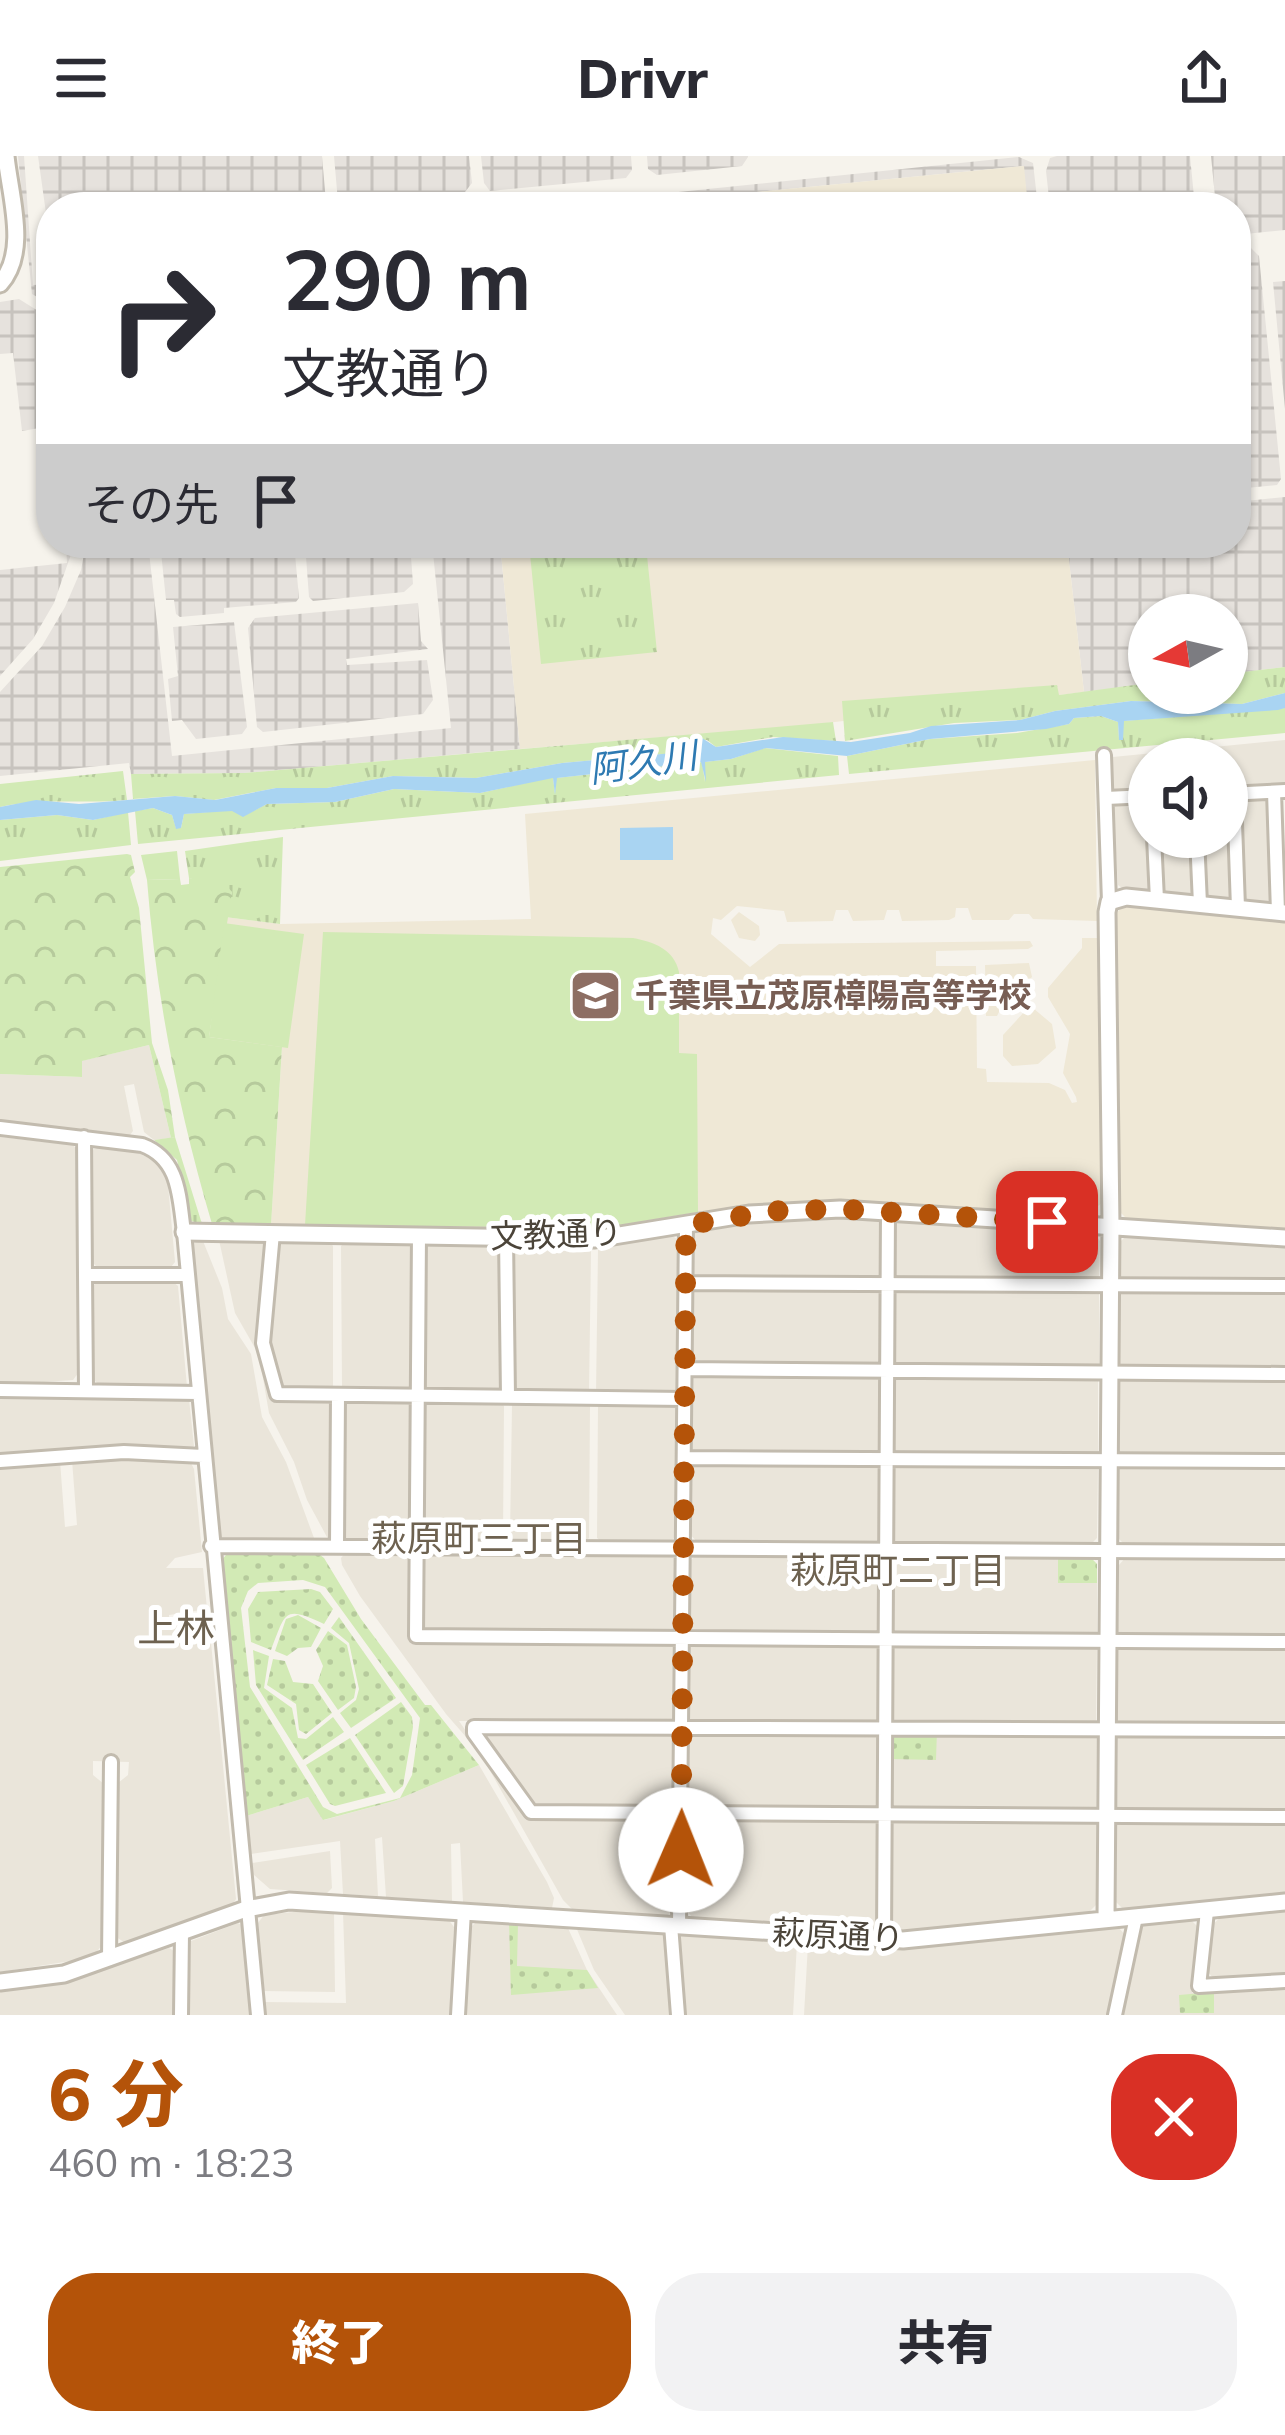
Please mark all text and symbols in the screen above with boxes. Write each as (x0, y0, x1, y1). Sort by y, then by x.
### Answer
text: Drivr (577, 44, 708, 112)
icon: menu (48, 45, 114, 111)
icon: share (1171, 45, 1237, 111)
text: 290 m (282, 226, 532, 331)
icon: right (84, 240, 240, 396)
text: 文教通り (282, 339, 498, 407)
icon: arrive (243, 468, 309, 534)
text: その先 (84, 476, 219, 532)
north arrow (1128, 594, 1248, 714)
map controls (1128, 594, 1248, 858)
water label: 阿久川 (586, 731, 703, 791)
button: sound (1128, 738, 1248, 858)
school or university icon: 千葉県立茂原樟陽高等学校 (568, 967, 624, 1023)
place label: 千葉県立茂原樟陽高等学校 (635, 974, 1031, 1015)
pin (996, 1171, 1098, 1273)
icon: arrive (1014, 1189, 1080, 1255)
street label: 文教通り (489, 1211, 623, 1256)
district label: 萩原町三丁目 (371, 1515, 587, 1560)
district label: 萩原町二丁目 (790, 1547, 1006, 1592)
district label: 上林 (137, 1603, 215, 1652)
position arrow (618, 1787, 744, 1913)
street label: 萩原通り (771, 1911, 905, 1958)
text: 6 分 (48, 2048, 184, 2138)
button: close (1111, 2054, 1237, 2180)
text: 460 m · 18:23 (48, 2138, 294, 2187)
button: 終了 (48, 2273, 631, 2411)
button: 共有 (655, 2273, 1237, 2411)

